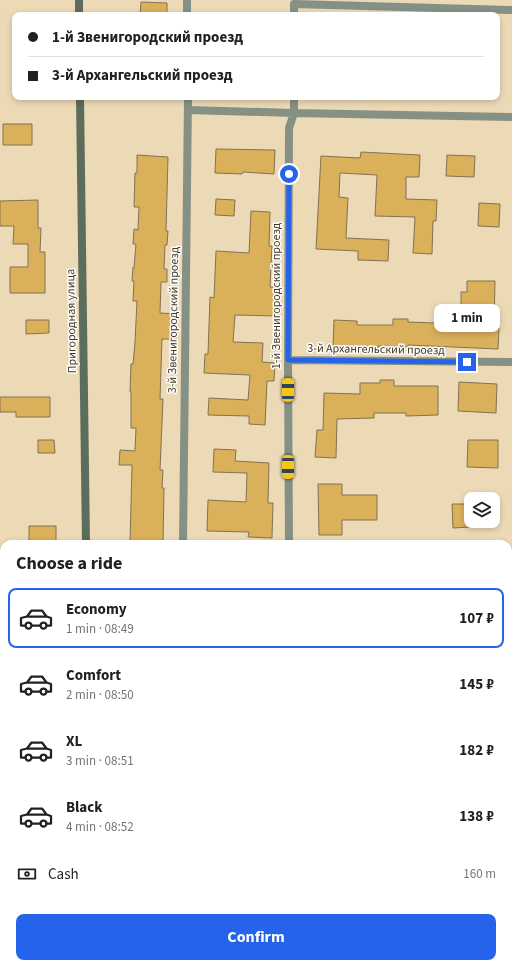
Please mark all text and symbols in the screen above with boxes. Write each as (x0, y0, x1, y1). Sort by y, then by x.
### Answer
text: 1-й Звенигородский проезд (52, 27, 243, 48)
text: 3-й Архангельский проезд (52, 65, 233, 86)
route start (280, 165, 298, 183)
street label: 1-й Звенигородский проезд (268, 222, 285, 369)
street label: 3-й Звенигородский проезд (164, 246, 183, 393)
street label: Пригородная улица (62, 269, 81, 373)
callout: 1 min (434, 304, 500, 332)
text: 1 min (451, 309, 483, 327)
street label: 3-й Архангельский проезд (307, 340, 445, 359)
route end (458, 353, 476, 371)
car (282, 378, 294, 402)
car (282, 455, 294, 479)
map controls (464, 492, 500, 528)
button: layers (464, 492, 500, 528)
text: Choose a ride (16, 551, 122, 576)
text: Economy (66, 599, 127, 620)
icon: car (18, 600, 54, 636)
text: 107 ₽ (459, 608, 494, 629)
text: 1 min · 08:49 (66, 620, 134, 638)
text: Comfort (66, 665, 121, 686)
icon: car (18, 666, 54, 702)
text: 145 ₽ (459, 674, 494, 695)
text: 2 min · 08:50 (66, 686, 134, 704)
text: XL (66, 731, 82, 752)
icon: car (18, 732, 54, 768)
text: 182 ₽ (459, 740, 494, 761)
text: 3 min · 08:51 (66, 752, 134, 770)
text: Black (66, 797, 103, 818)
icon: car (18, 798, 54, 834)
text: 138 ₽ (459, 806, 494, 827)
text: 4 min · 08:52 (66, 818, 134, 836)
icon: cash (16, 863, 38, 885)
text: Cash (48, 864, 79, 885)
text: 160 m (463, 865, 496, 883)
button: Confirm (16, 914, 496, 960)

